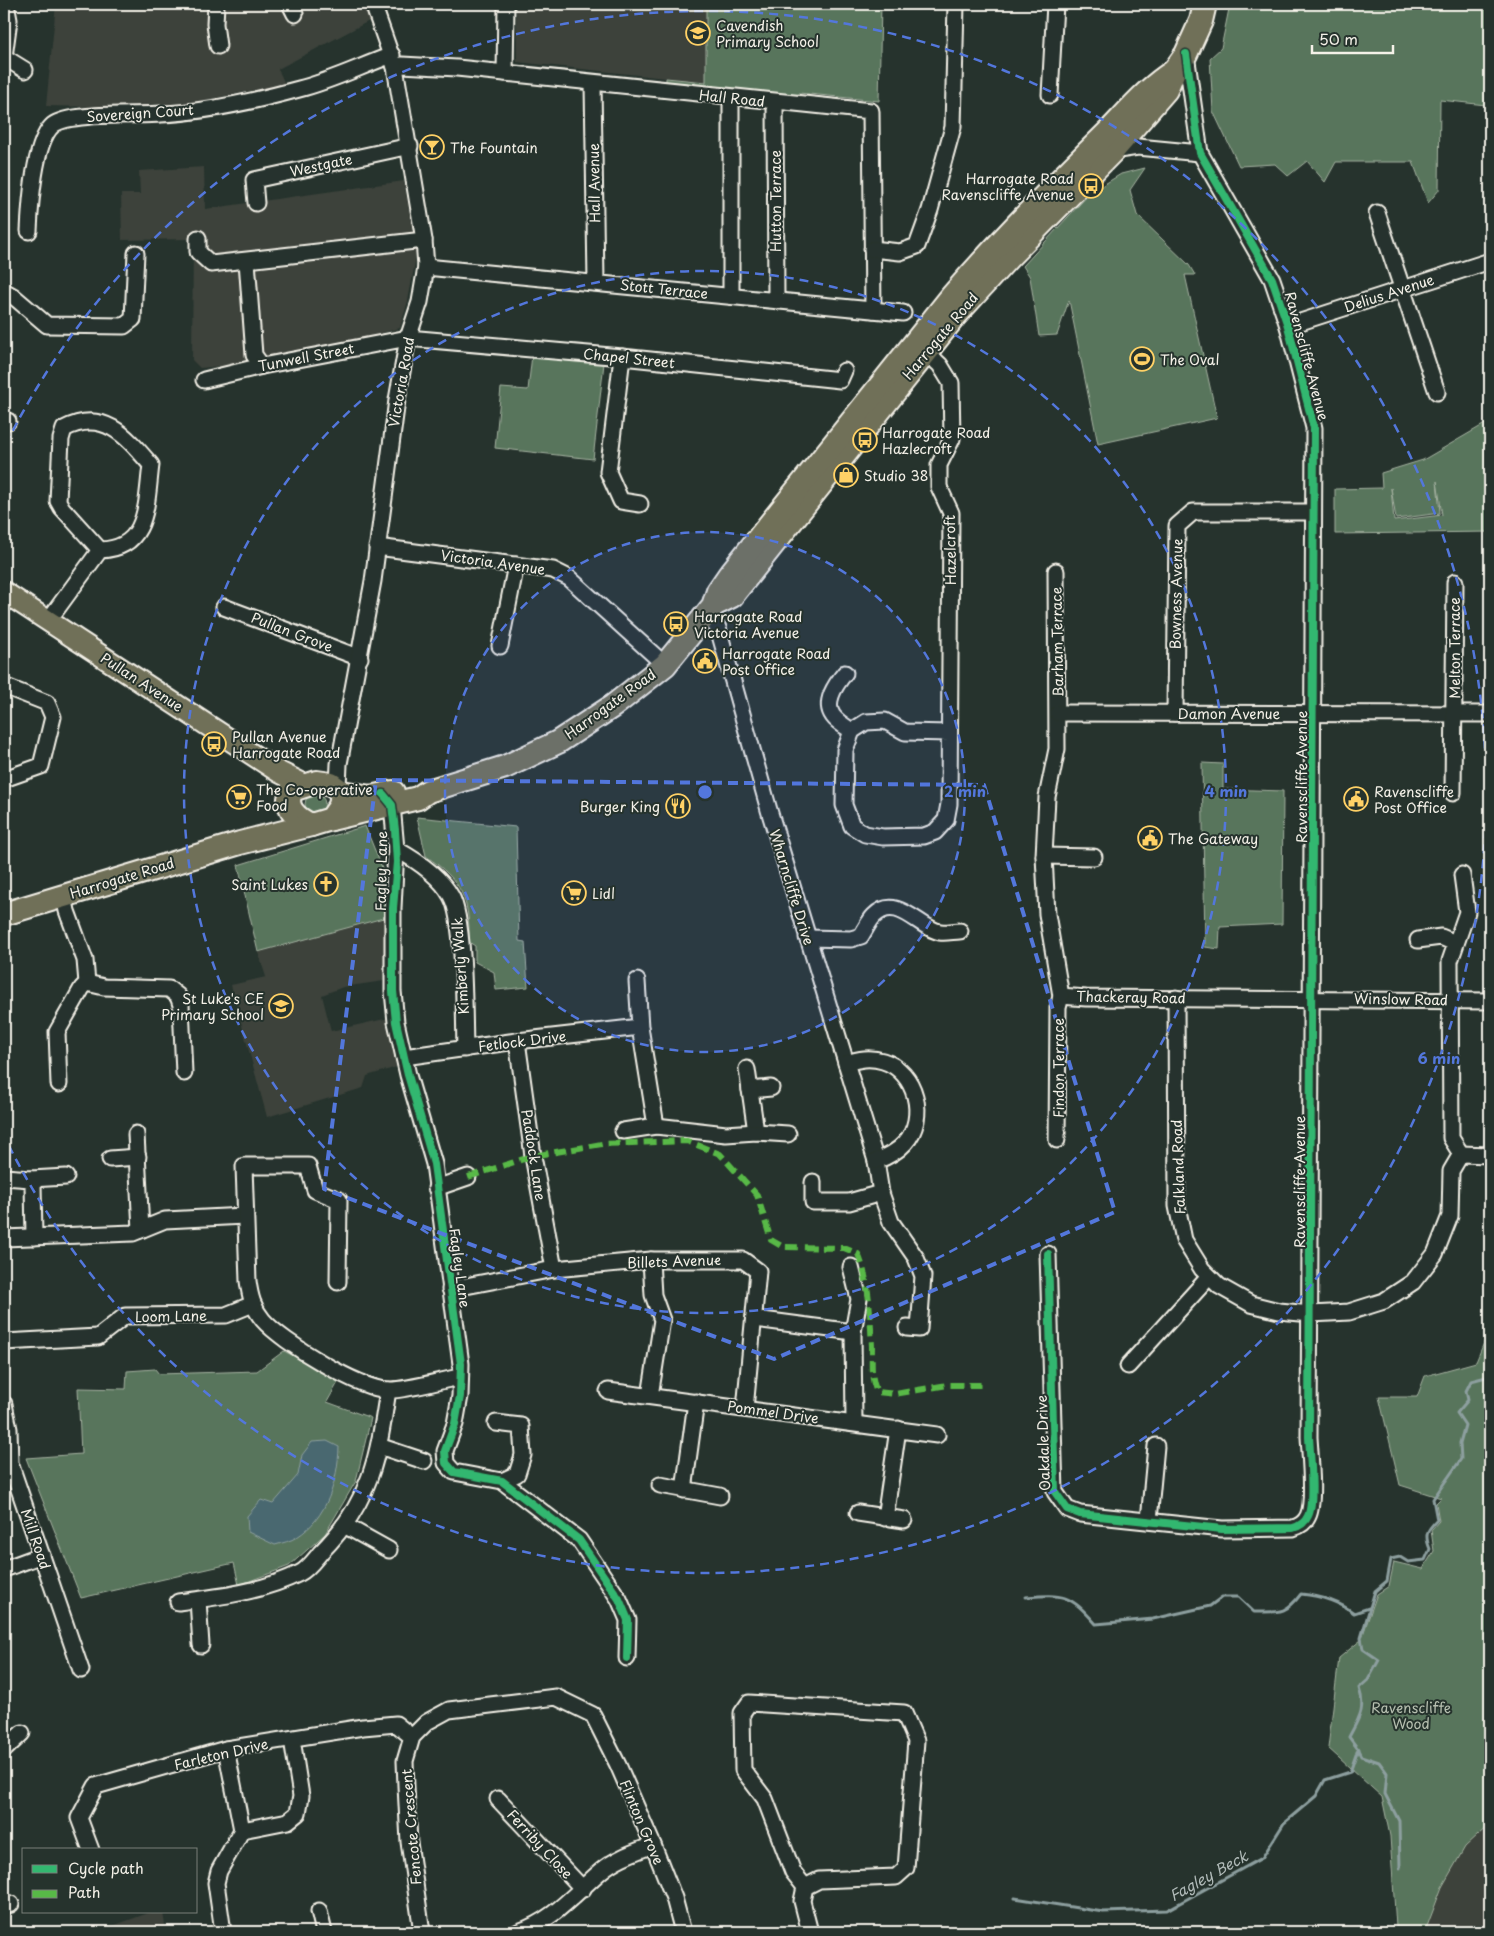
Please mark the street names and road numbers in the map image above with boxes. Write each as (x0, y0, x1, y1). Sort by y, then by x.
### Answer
street label: Hall Road (698, 84, 766, 112)
street label: Sovereign Court (86, 99, 195, 127)
street label: Hall Avenue (583, 143, 605, 223)
street label: Westgate (288, 148, 354, 182)
street label: Hutton Terrace (765, 150, 786, 252)
street label: Delius Avenue (1341, 268, 1437, 317)
street label: Stott Terrace (619, 274, 709, 304)
street label: Harrogate Road (897, 288, 983, 384)
street label: Ravenscliffe Avenue (1280, 289, 1334, 423)
street label: Victoria Road (383, 335, 419, 429)
street label: Tunwell Street (256, 337, 356, 377)
street label: Chapel Street (582, 343, 676, 373)
street label: Hazelcroft (939, 514, 961, 585)
street label: Bowness Avenue (1165, 538, 1187, 650)
street label: Victoria Avenue (439, 544, 547, 580)
street label: Barham Terrace (1046, 587, 1068, 697)
street label: Melton Terrace (1444, 597, 1465, 699)
street label: Pullan Grove (248, 607, 336, 657)
street label: Pullan Avenue (97, 647, 188, 717)
street label: Harrogate Road (560, 664, 660, 744)
street label: Damon Avenue (1178, 703, 1281, 724)
street label: Ravenscliffe Avenue (1291, 710, 1312, 843)
street label: Wharncliffe Drive (764, 826, 820, 948)
street label: Fagley Lane (370, 831, 392, 911)
street label: Harrogate Road (67, 852, 177, 904)
street label: Kimberly Walk (446, 916, 474, 1015)
street label: Thackeray Road (1076, 986, 1186, 1008)
street label: Winslow Road (1354, 988, 1448, 1010)
street label: Findon Terrace (1048, 1018, 1069, 1118)
street label: Fetlock Drive (477, 1025, 567, 1057)
street label: Paddock Lane (516, 1108, 552, 1202)
street label: Ravenscliffe Avenue (1289, 1115, 1310, 1248)
street label: Falkland Road (1166, 1119, 1190, 1215)
street label: Fagley Lane (444, 1227, 476, 1309)
street label: Billets Avenue (627, 1249, 721, 1273)
street label: Loom Lane (135, 1305, 207, 1327)
street label: Pommel Drive (726, 1395, 820, 1429)
street label: Oakdale Drive (1031, 1395, 1055, 1491)
street label: Mill Road (16, 1506, 56, 1572)
street label: Farleton Drive (172, 1733, 270, 1775)
street label: Fencote Crescent (395, 1768, 427, 1886)
street label: Flinton Grove (615, 1776, 669, 1868)
street label: Ferriby Close (502, 1805, 578, 1883)

